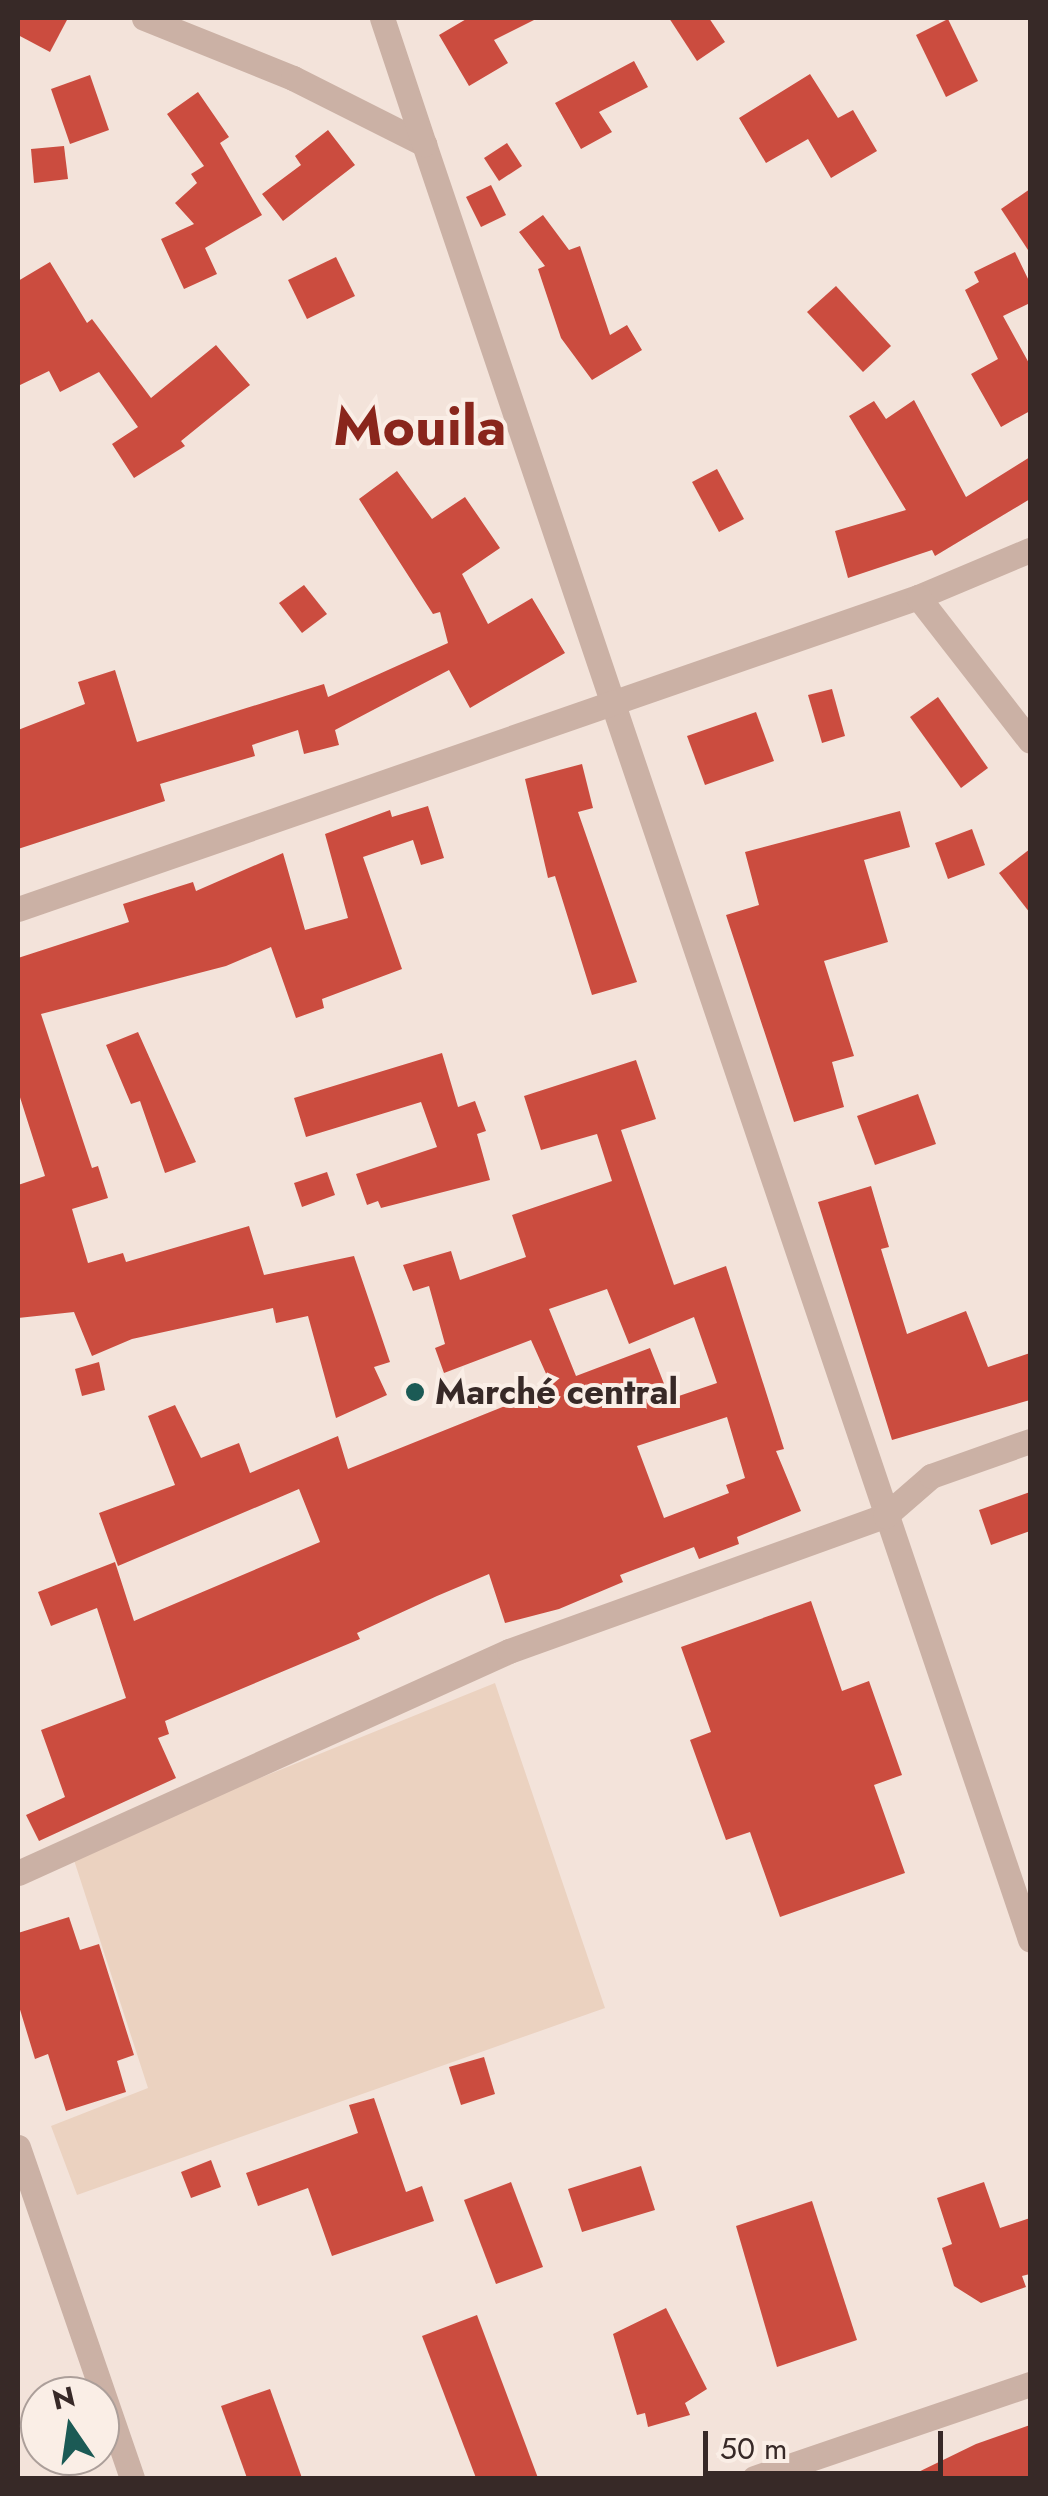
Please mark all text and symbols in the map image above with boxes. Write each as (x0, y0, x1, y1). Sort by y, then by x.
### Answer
district label: Mouila (334, 394, 506, 460)
place label: Marché central (435, 1371, 678, 1413)
marker: Marché central (404, 1381, 426, 1403)
north arrow (20, 2376, 120, 2476)
text: N (48, 2376, 79, 2421)
scale bar (708, 2411, 948, 2473)
text: 50 m (720, 2427, 787, 2470)

